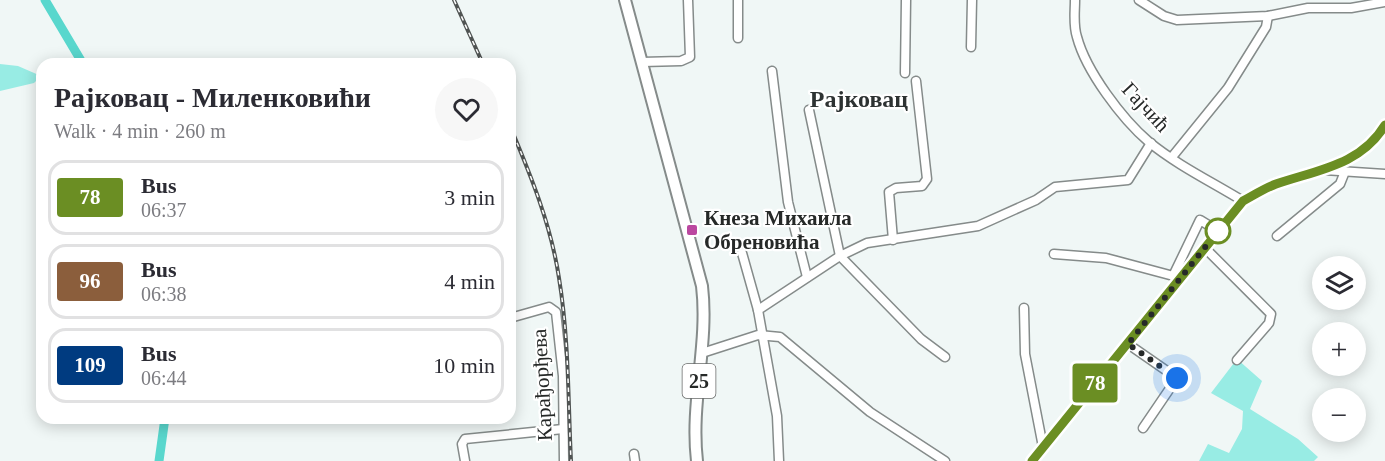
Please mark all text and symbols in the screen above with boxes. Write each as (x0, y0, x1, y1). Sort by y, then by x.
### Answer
street label: Гајчић (1117, 77, 1175, 137)
button: heart (435, 78, 498, 141)
text: Рајковац - Миленковићи (54, 82, 371, 113)
district label: Рајковац (810, 86, 908, 112)
text: Walk · 4 min · 260 m (54, 120, 226, 142)
text: Bus (141, 173, 176, 198)
text: 78 (80, 185, 101, 209)
text: 3 min (444, 185, 495, 210)
text: 06:37 (141, 199, 187, 221)
place label: Кнеза Михаила Обреновића (704, 206, 852, 254)
unlabelled marker (1205, 218, 1231, 244)
marker: Кнеза Михаила Обреновића (685, 223, 699, 237)
map controls (1312, 256, 1366, 442)
button: layers (1312, 256, 1366, 310)
text: Bus (141, 257, 176, 282)
text: 96 (80, 269, 101, 293)
text: 4 min (444, 269, 495, 294)
text: 06:38 (141, 283, 187, 305)
button: + (1312, 322, 1366, 376)
street label: Карађорђева (527, 328, 557, 442)
text: Bus (141, 341, 176, 366)
text: 109 (74, 353, 106, 377)
text: 10 min (433, 353, 495, 378)
your location (1162, 363, 1192, 393)
road number: 25 (682, 364, 716, 398)
line badge: 78 (1068, 364, 1122, 403)
text: 06:44 (141, 367, 187, 389)
text: 78 (1085, 371, 1106, 395)
button: − (1312, 388, 1366, 442)

